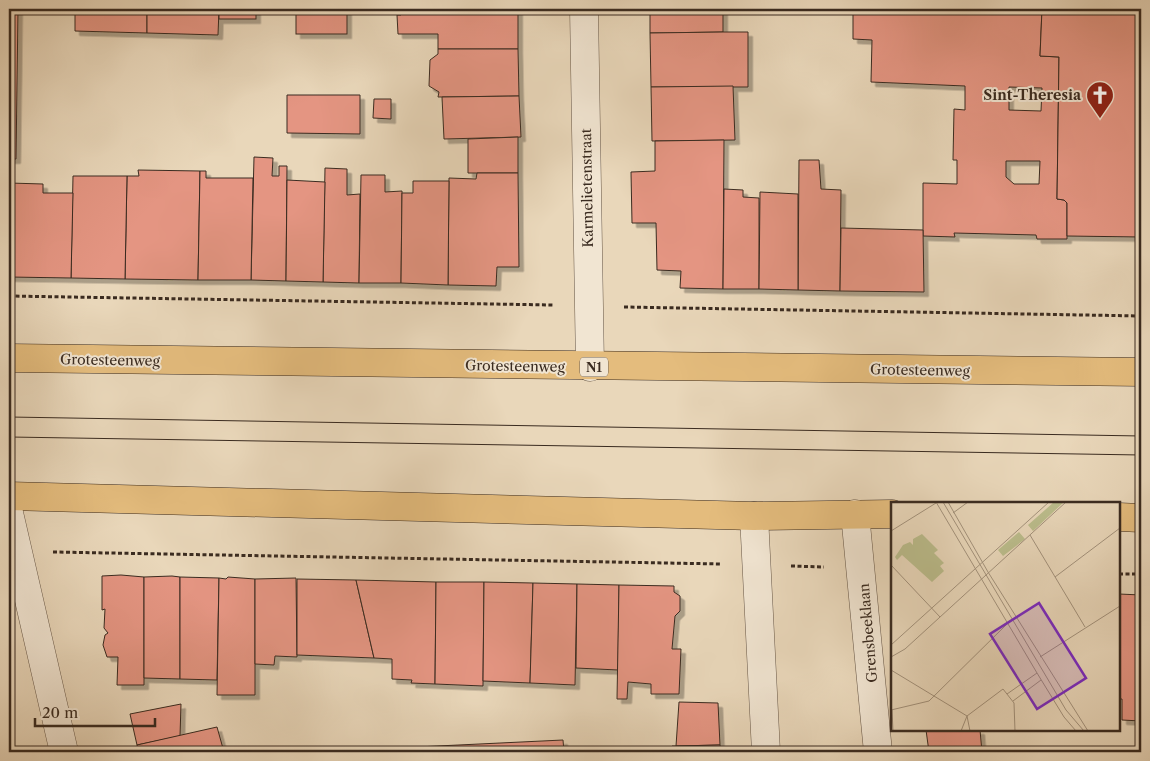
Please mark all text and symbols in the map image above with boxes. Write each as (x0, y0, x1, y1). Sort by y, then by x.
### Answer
church icon: Sint-Theresia (1085, 80, 1115, 119)
place label: Sint-Theresia (983, 86, 1082, 104)
street label: Karmelietenstraat (577, 128, 597, 248)
street label: Grotesteenweg (60, 350, 161, 370)
street label: Grotesteenweg (465, 356, 566, 376)
road number: N1 (580, 358, 608, 377)
street label: Grotesteenweg (870, 360, 971, 380)
inset map (891, 502, 1120, 731)
street label: Grensbeeklaan (855, 582, 881, 683)
scale bar (35, 696, 155, 728)
text: 20 m (42, 703, 78, 722)

